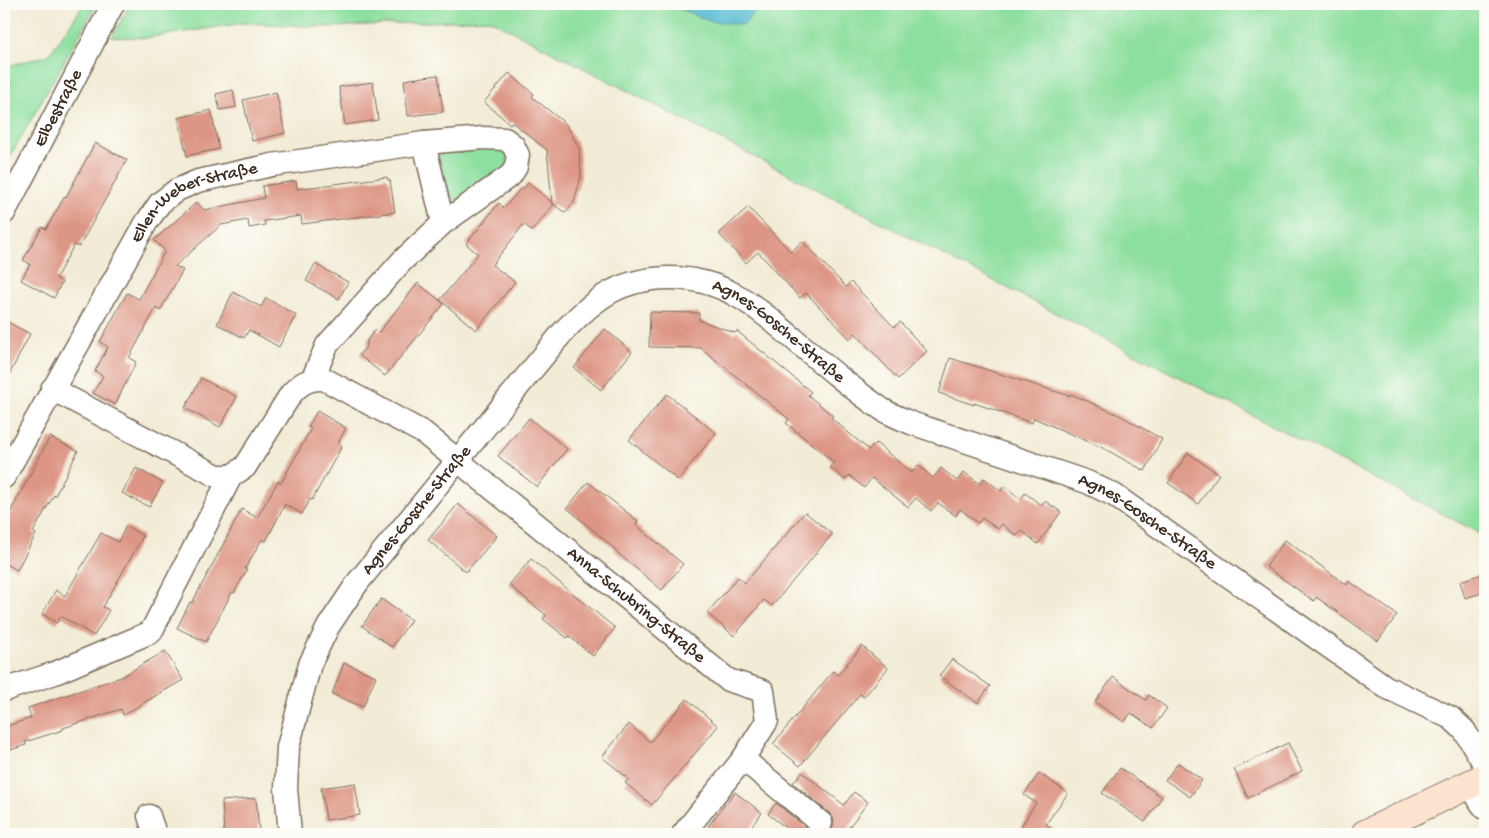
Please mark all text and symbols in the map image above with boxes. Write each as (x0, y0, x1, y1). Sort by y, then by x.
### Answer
street label: Elbestraße (30, 65, 88, 151)
street label: Ellen-Weber-Straße (126, 158, 260, 247)
street label: Agnes-Gosche-Straße (709, 275, 850, 388)
street label: Agnes-Gosche-Straße (357, 441, 477, 579)
street label: Agnes-Gosche-Straße (1076, 469, 1221, 575)
street label: Anna-Schubring-Straße (562, 543, 710, 668)

